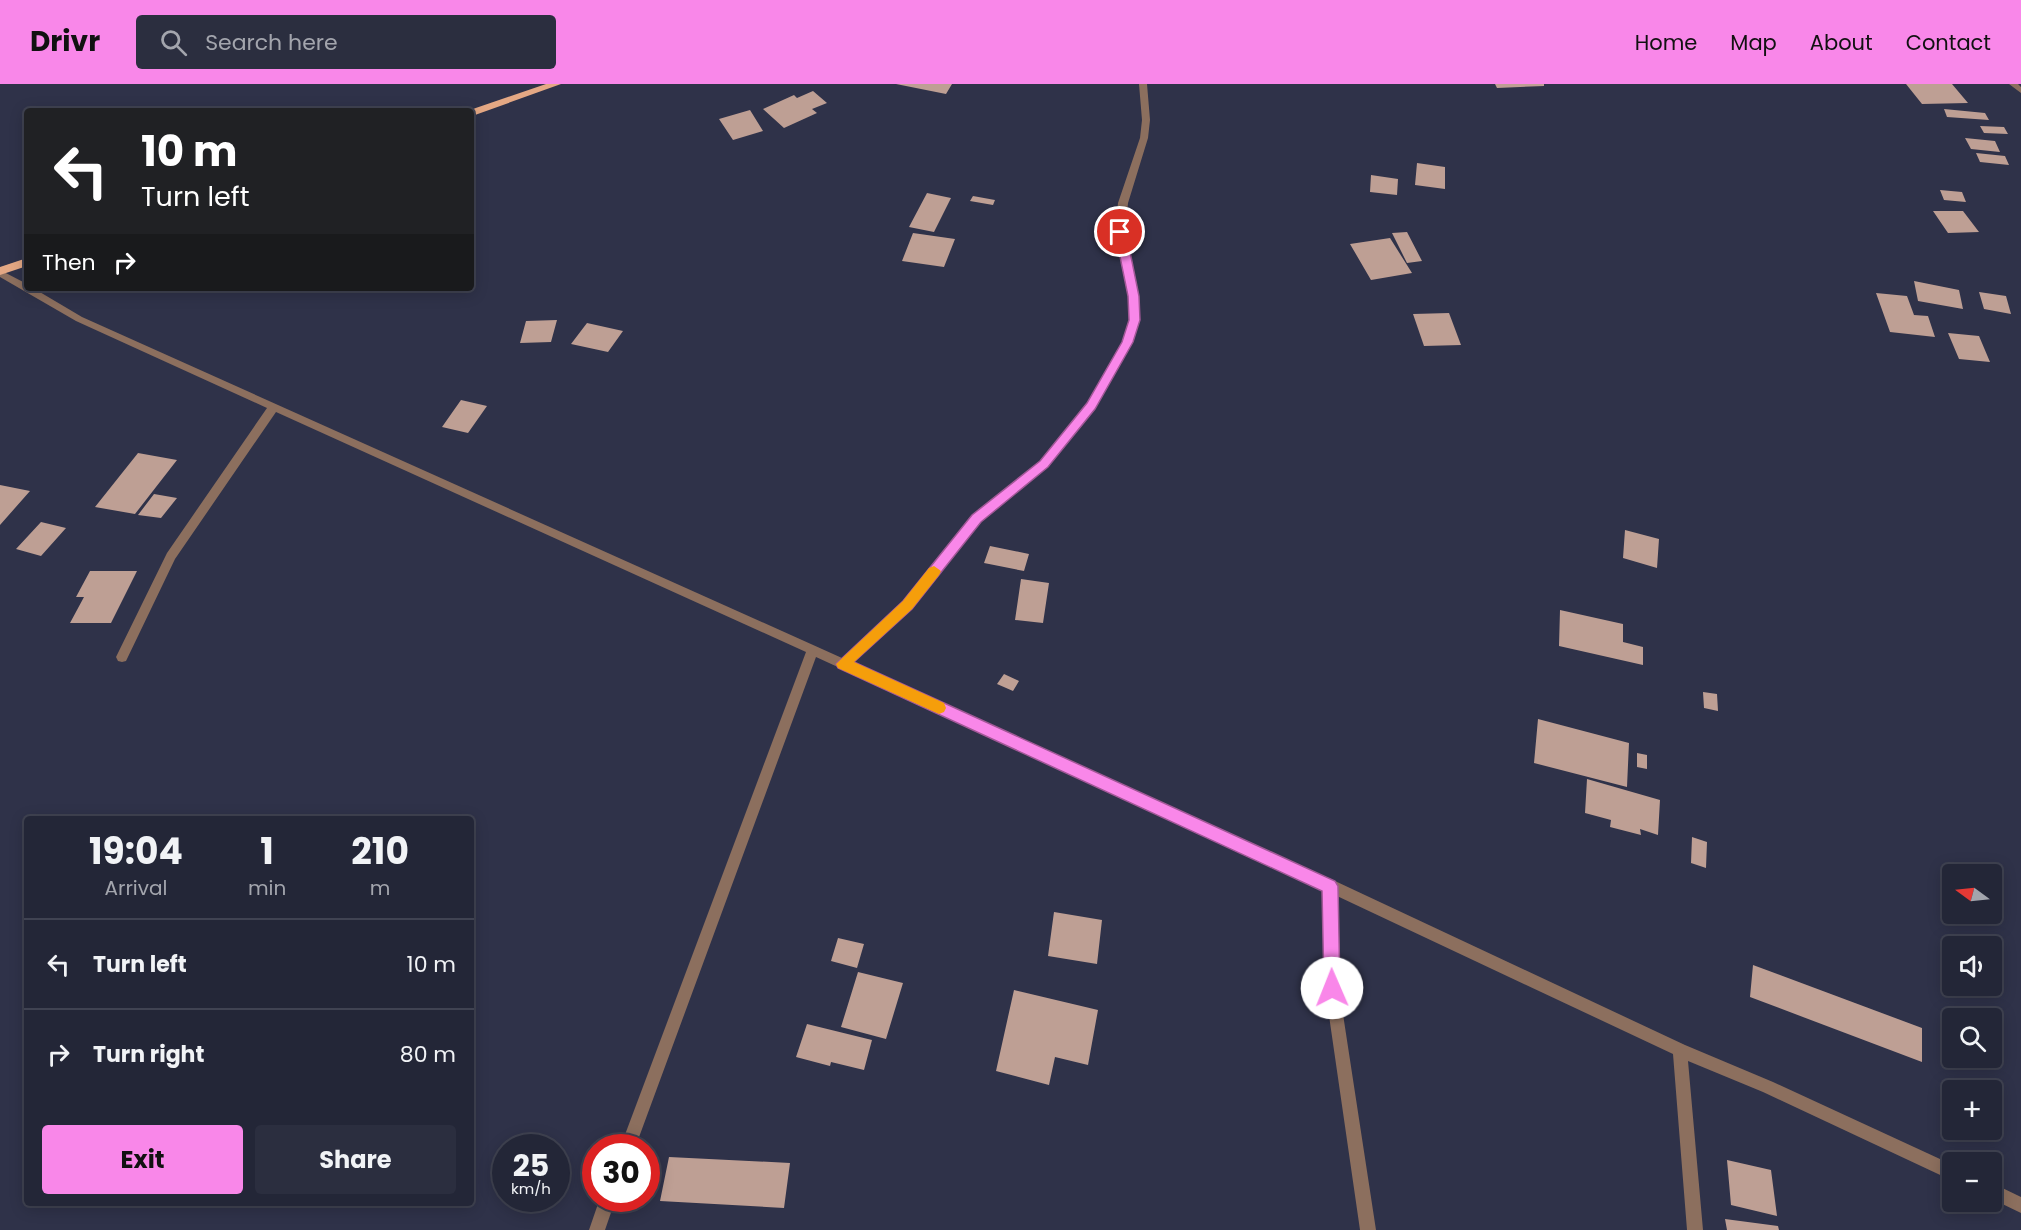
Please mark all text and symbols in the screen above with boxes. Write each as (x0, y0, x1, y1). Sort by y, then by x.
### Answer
search box (136, 15, 556, 69)
text: Drivr (30, 22, 100, 61)
icon: search (157, 26, 190, 59)
text: Search here (205, 27, 338, 58)
text: Home (1635, 28, 1697, 57)
text: Map (1730, 28, 1777, 57)
text: About (1810, 28, 1873, 57)
text: Contact (1906, 28, 1991, 57)
text: 10 m (141, 122, 238, 181)
icon: left (42, 132, 120, 210)
text: Turn left (141, 178, 250, 215)
pin (1094, 206, 1145, 257)
icon: arrive (1103, 215, 1136, 248)
icon: right (108, 246, 141, 279)
text: Then (42, 247, 96, 278)
text: 19:04 (89, 826, 183, 877)
text: 1 (260, 826, 274, 877)
text: 210 (351, 826, 409, 877)
north arrow (1942, 864, 2002, 924)
map controls (1942, 864, 2002, 1212)
text: Arrival (104, 874, 167, 902)
text: min (248, 874, 286, 902)
text: m (370, 874, 390, 902)
button: sound (1942, 936, 2002, 996)
icon: left (42, 948, 75, 981)
text: Turn left (93, 949, 187, 980)
text: 10 m (407, 949, 456, 980)
position arrow (1300, 956, 1364, 1020)
button: search (1942, 1008, 2002, 1068)
icon: right (42, 1038, 75, 1071)
text: Turn right (93, 1039, 204, 1070)
text: 80 m (400, 1039, 456, 1070)
button: + (1942, 1080, 2002, 1140)
button: Exit (42, 1125, 243, 1194)
button: Share (255, 1125, 456, 1194)
speed limit sign: 30 (582, 1134, 660, 1212)
text: 25 (513, 1144, 549, 1187)
button: − (1942, 1152, 2002, 1212)
text: km/h (511, 1178, 551, 1199)

